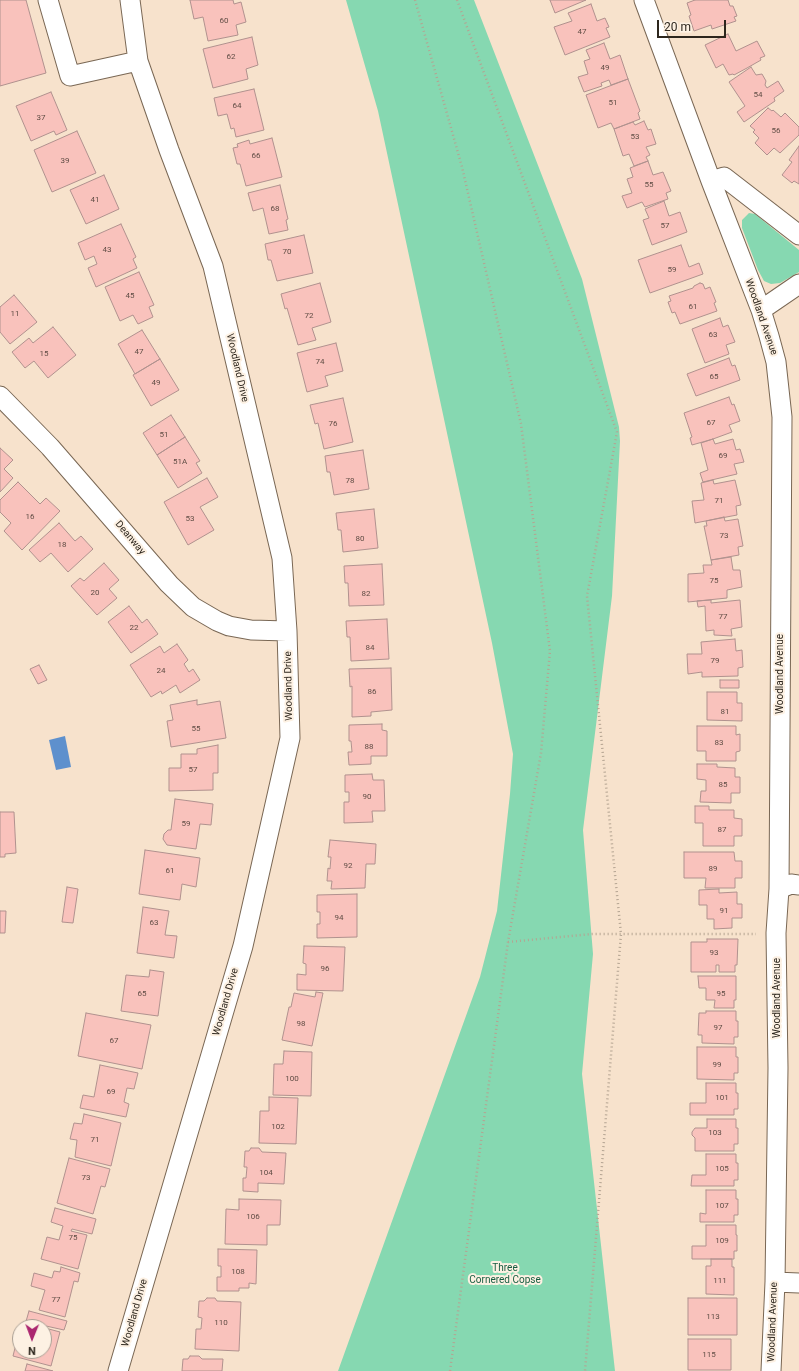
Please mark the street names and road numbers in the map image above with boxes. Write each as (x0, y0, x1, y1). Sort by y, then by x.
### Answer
street label: Woodland Avenue (742, 277, 780, 357)
street label: Woodland Drive (223, 333, 251, 403)
street label: Deanway (112, 519, 148, 557)
street label: Woodland Avenue (774, 634, 786, 714)
street label: Woodland Drive (282, 651, 296, 721)
street label: Woodland Avenue (771, 958, 783, 1038)
street label: Woodland Drive (211, 967, 241, 1037)
street label: Woodland Drive (120, 1278, 150, 1348)
street label: Woodland Avenue (766, 1282, 780, 1362)

